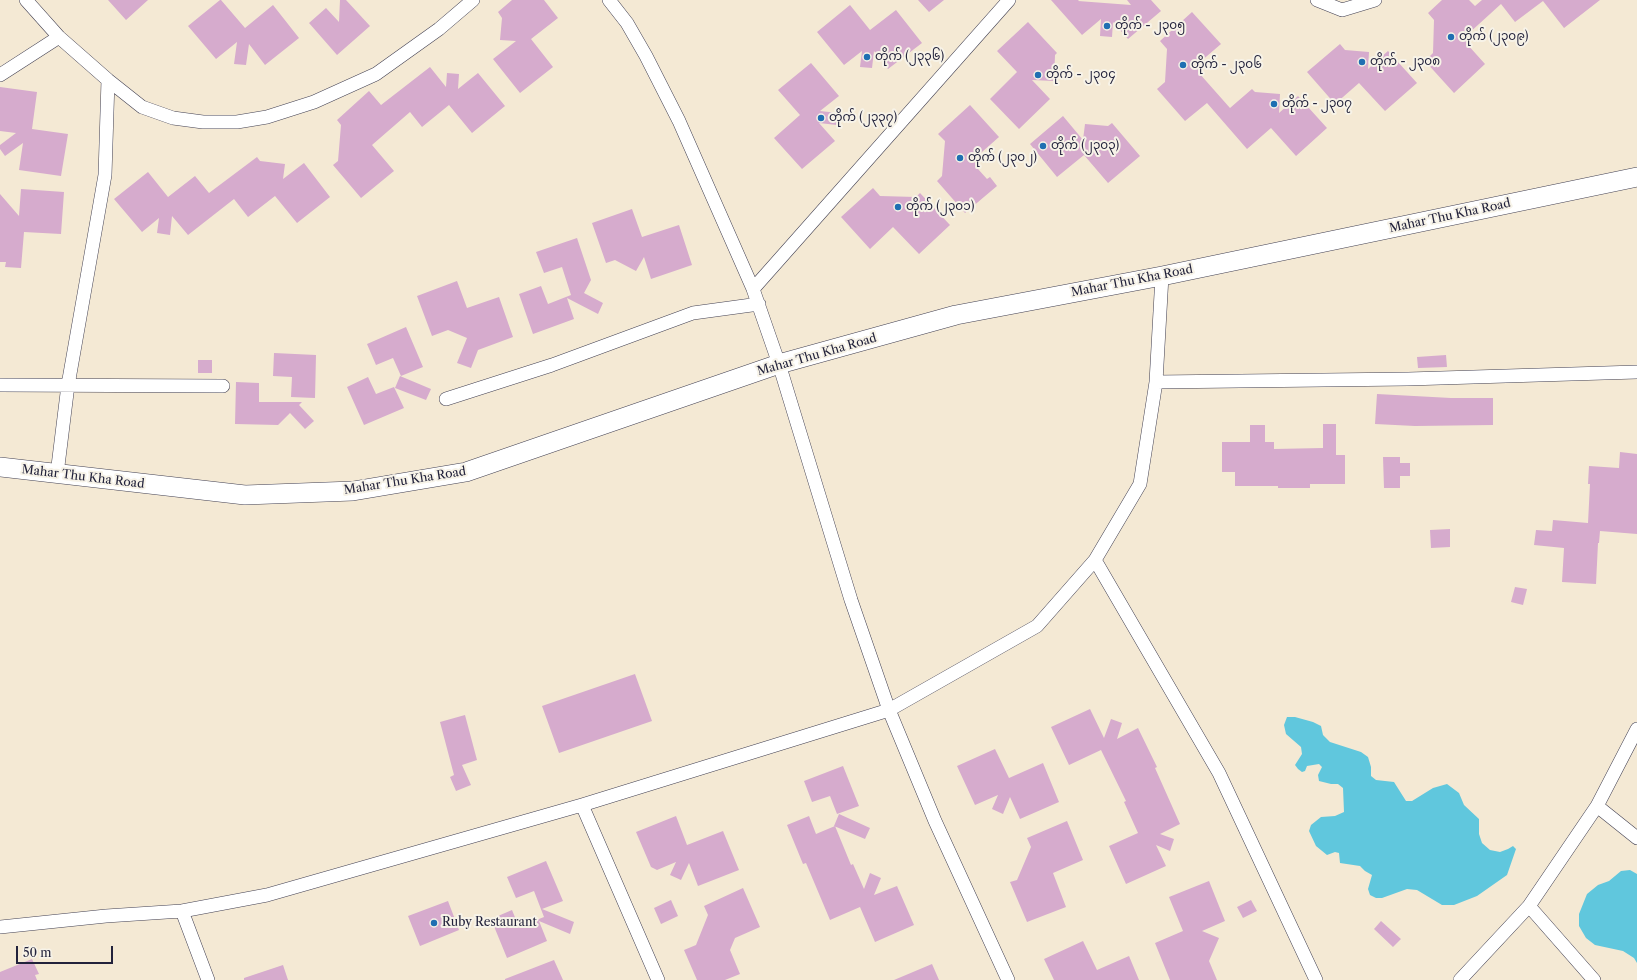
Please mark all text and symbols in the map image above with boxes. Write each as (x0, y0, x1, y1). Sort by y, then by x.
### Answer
place label: တိုက် - ၂၃၀၅ (1115, 19, 1185, 33)
marker: တိုက် - ၂၃၀၅ (1102, 21, 1112, 31)
place label: တိုက် (၂၃၀၉) (1459, 30, 1528, 44)
marker: တိုက် (၂၃၀၉) (1446, 32, 1456, 42)
place label: တိုက် (၂၃၃၆) (875, 50, 944, 64)
marker: တိုက် (၂၃၃၆) (862, 52, 872, 62)
place label: တိုက် - ၂၃၀၈ (1370, 55, 1440, 69)
marker: တိုက် - ၂၃၀၈ (1357, 57, 1367, 67)
place label: တိုက် - ၂၃၀၆ (1191, 58, 1262, 72)
marker: တိုက် - ၂၃၀၆ (1178, 60, 1188, 70)
place label: တိုက် - ၂၃၀၄ (1046, 68, 1116, 82)
marker: တိုက် - ၂၃၀၄ (1033, 70, 1043, 80)
place label: တိုက် - ၂၃၀၇ (1282, 97, 1352, 111)
marker: တိုက် - ၂၃၀၇ (1269, 99, 1279, 109)
place label: တိုက် (၂၃၃၇) (829, 111, 897, 125)
marker: တိုက် (၂၃၃၇) (816, 113, 826, 123)
place label: တိုက် (၂၃၀၃) (1051, 139, 1119, 153)
marker: တိုက် (၂၃၀၃) (1038, 141, 1048, 151)
place label: တိုက် (၂၃၀၂) (968, 151, 1037, 165)
marker: တိုက် (၂၃၀၂) (955, 153, 965, 163)
street label: Mahar Thu Kha Road (1388, 196, 1512, 236)
place label: တိုက် (၂၃၀၁) (906, 200, 974, 214)
marker: တိုက် (၂၃၀၁) (893, 202, 903, 212)
street label: Mahar Thu Kha Road (1070, 262, 1194, 300)
street label: Mahar Thu Kha Road (756, 331, 878, 379)
street label: Mahar Thu Kha Road (21, 462, 145, 492)
street label: Mahar Thu Kha Road (343, 464, 467, 498)
place label: Ruby Restaurant (442, 916, 537, 930)
marker: Ruby Restaurant (429, 918, 439, 928)
scale bar (18, 938, 115, 964)
text: 50 m (23, 945, 52, 960)

